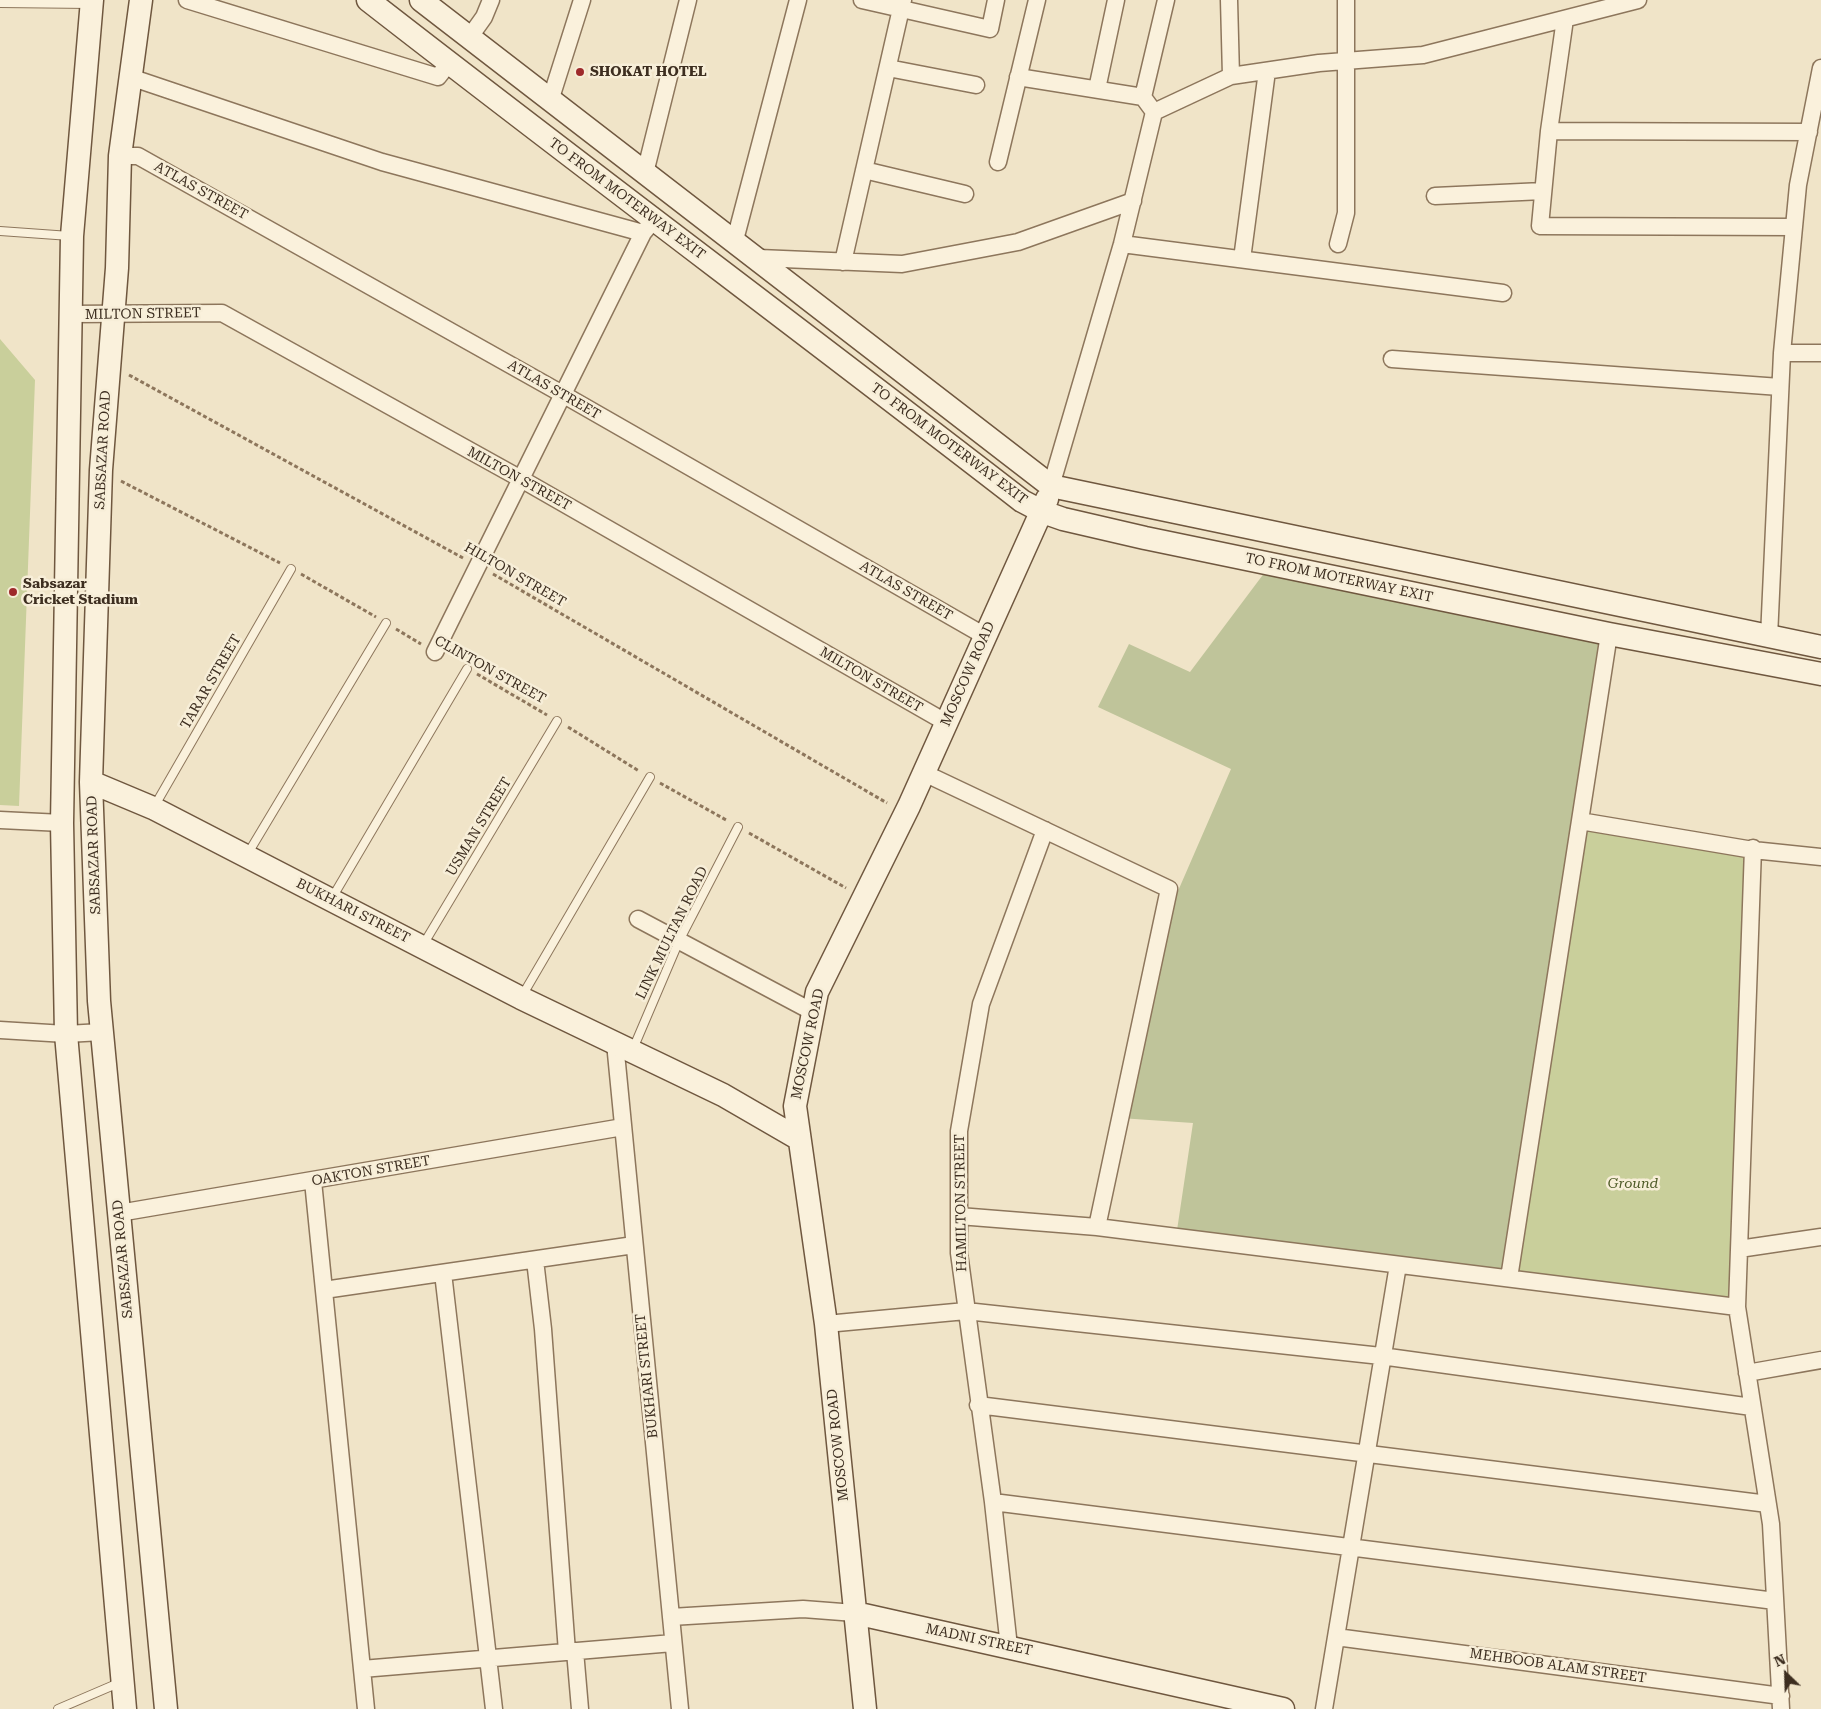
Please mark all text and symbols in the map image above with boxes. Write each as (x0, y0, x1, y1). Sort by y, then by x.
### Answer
place label: SHOKAT HOTEL (590, 64, 707, 80)
marker: SHOKAT HOTEL (574, 66, 586, 78)
street label: TO FROM MOTERWAY EXIT (545, 135, 709, 263)
street label: ATLAS STREET (151, 158, 251, 224)
street label: MILTON STREET (85, 305, 201, 323)
street label: ATLAS STREET (505, 357, 603, 423)
street label: TO FROM MOTERWAY EXIT (867, 380, 1031, 508)
street label: SABSAZAR ROAD (91, 390, 115, 510)
street label: MILTON STREET (464, 443, 574, 515)
street label: HILTON STREET (461, 539, 569, 611)
street label: TO FROM MOTERWAY EXIT (1244, 550, 1434, 606)
street label: ATLAS STREET (857, 558, 955, 624)
place label: Sabsazar Cricket Stadium (23, 576, 138, 608)
marker: Sabsazar Cricket Stadium (7, 586, 19, 598)
street label: MOSCOW ROAD (937, 619, 999, 729)
street label: TARAR STREET (177, 632, 245, 732)
street label: CLINTON STREET (431, 632, 549, 708)
street label: MILTON STREET (816, 644, 926, 716)
street label: USMAN STREET (443, 774, 515, 880)
street label: SABSAZAR ROAD (84, 795, 104, 915)
street label: LINK MULTAN ROAD (632, 864, 712, 1002)
street label: BUKHARI STREET (293, 875, 413, 947)
street label: MOSCOW ROAD (788, 987, 828, 1101)
street label: HAMILTON STREET (951, 1134, 971, 1272)
street label: OAKTON STREET (310, 1152, 432, 1190)
park label: Ground (1608, 1176, 1658, 1192)
street label: SABSAZAR ROAD (109, 1199, 137, 1319)
street label: BUKHARI STREET (632, 1313, 662, 1439)
street label: MOSCOW ROAD (824, 1388, 852, 1502)
street label: MADNI STREET (924, 1620, 1034, 1660)
street label: MEHBOOB ALAM STREET (1468, 1645, 1648, 1687)
north arrow (1761, 1649, 1811, 1699)
text: N (1772, 1651, 1788, 1670)

